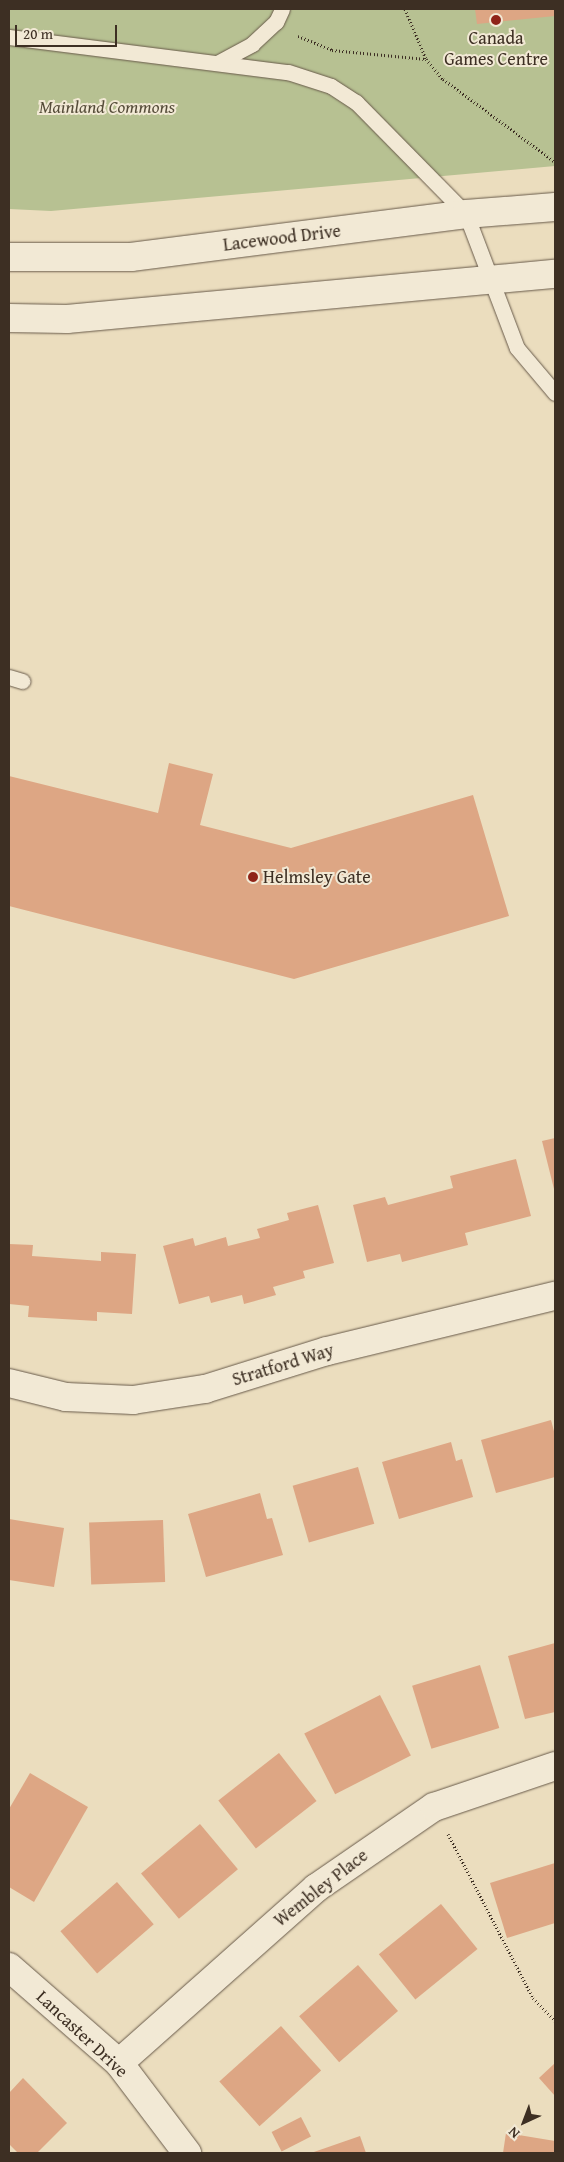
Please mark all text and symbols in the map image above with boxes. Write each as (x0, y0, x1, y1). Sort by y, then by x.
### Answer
marker: Canada Games Centre (490, 14, 502, 26)
scale bar (18, 15, 120, 47)
text: 20 m (23, 23, 53, 44)
place label: Canada Games Centre (444, 28, 548, 70)
park label: Mainland Commons (39, 96, 175, 118)
street label: Lacewood Drive (222, 220, 342, 256)
place label: Helmsley Gate (263, 866, 371, 888)
marker: Helmsley Gate (247, 871, 259, 883)
street label: Stratford Way (230, 1339, 336, 1391)
street label: Wembley Place (270, 1845, 372, 1931)
street label: Lancaster Drive (32, 1986, 132, 2082)
north arrow (499, 2097, 549, 2147)
text: N (504, 2122, 524, 2143)

